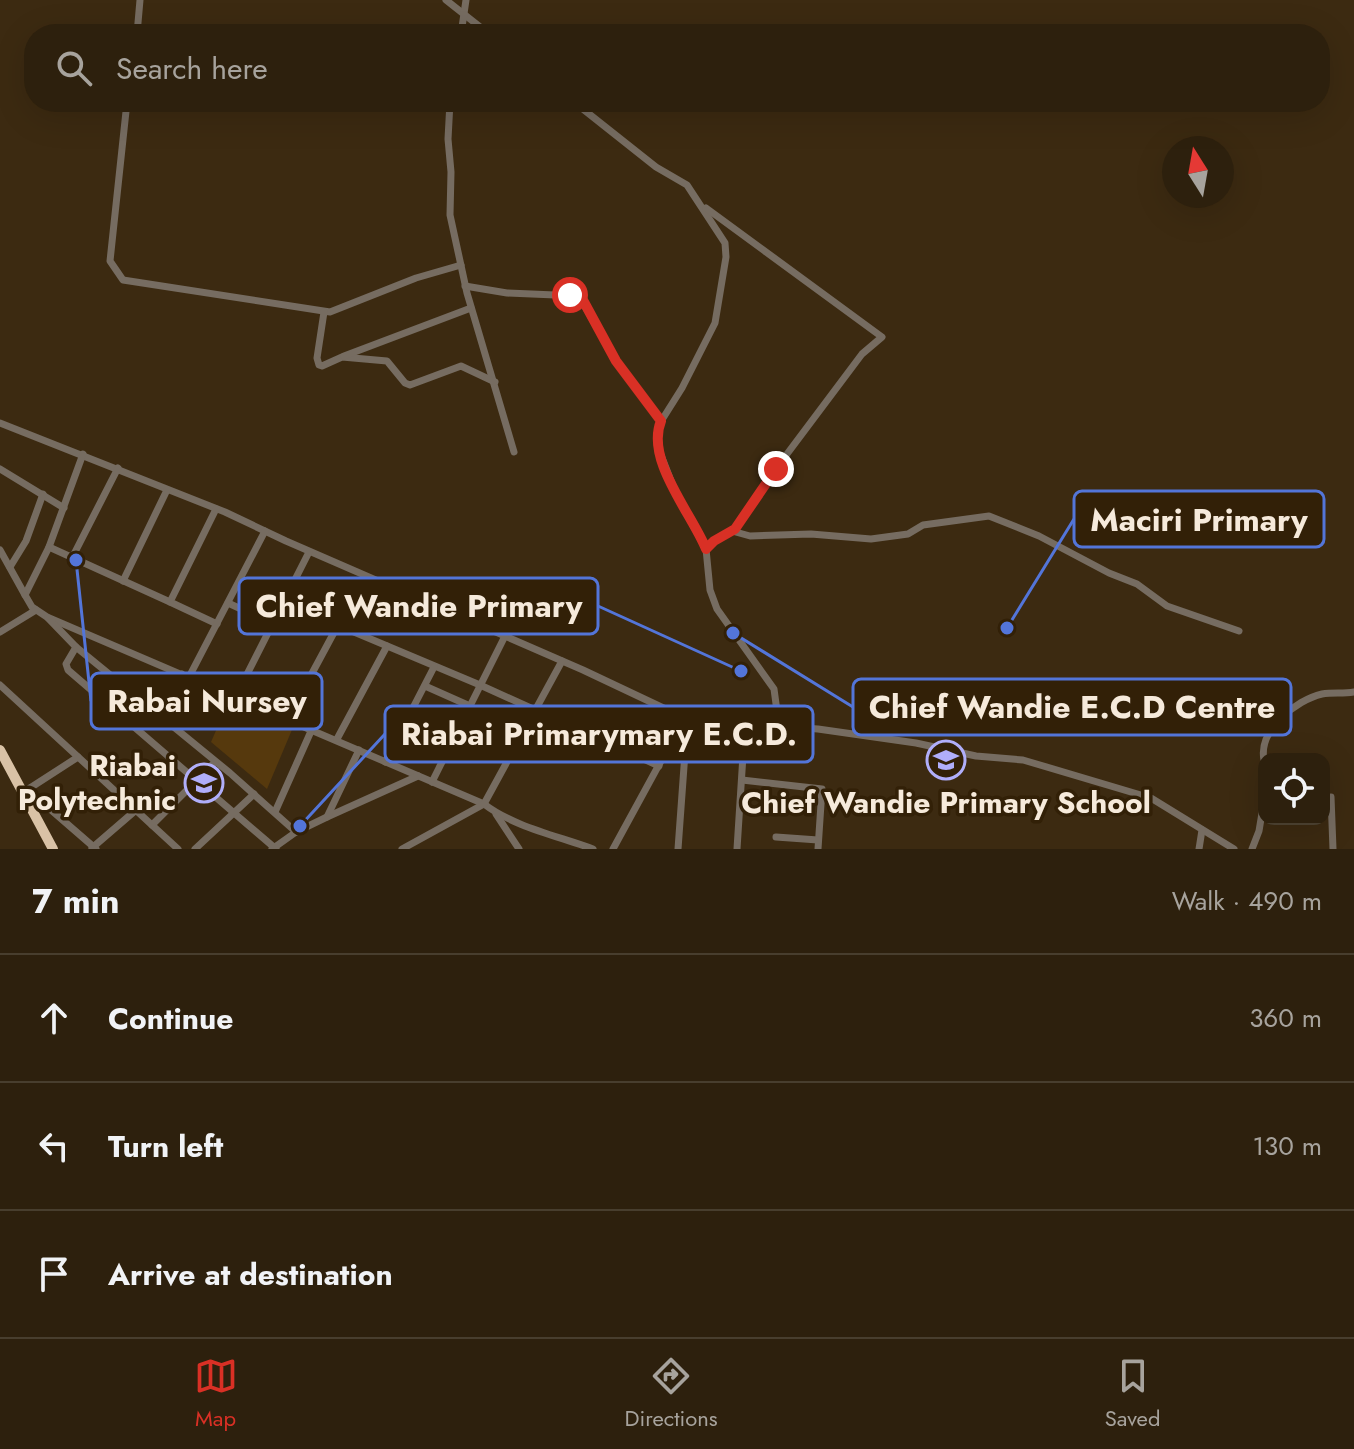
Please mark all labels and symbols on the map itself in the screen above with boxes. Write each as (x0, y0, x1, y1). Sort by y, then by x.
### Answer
north arrow (1162, 136, 1234, 208)
route start (552, 277, 588, 313)
route end (758, 451, 794, 487)
callout: Maciri Primary (1074, 491, 1324, 547)
text: Maciri Primary (1090, 497, 1308, 543)
callout: Chief Wandie Primary (239, 578, 598, 634)
text: Chief Wandie Primary (255, 583, 583, 629)
callout: Rabai Nursey (91, 673, 322, 729)
text: Rabai Nursey (107, 678, 307, 724)
callout: Chief Wandie E.C.D Centre (853, 679, 1291, 735)
text: Chief Wandie E.C.D Centre (869, 684, 1275, 730)
callout: Riabai Primarymary E.C.D. (385, 706, 813, 762)
text: Riabai Primarymary E.C.D. (401, 711, 797, 757)
school or university icon: Chief Wandie Primary School (925, 739, 967, 781)
place label: Riabai Polytechnic (18, 744, 176, 821)
school or university icon: Riabai Polytechnic (183, 762, 225, 804)
place label: Chief Wandie Primary School (741, 781, 1151, 824)

